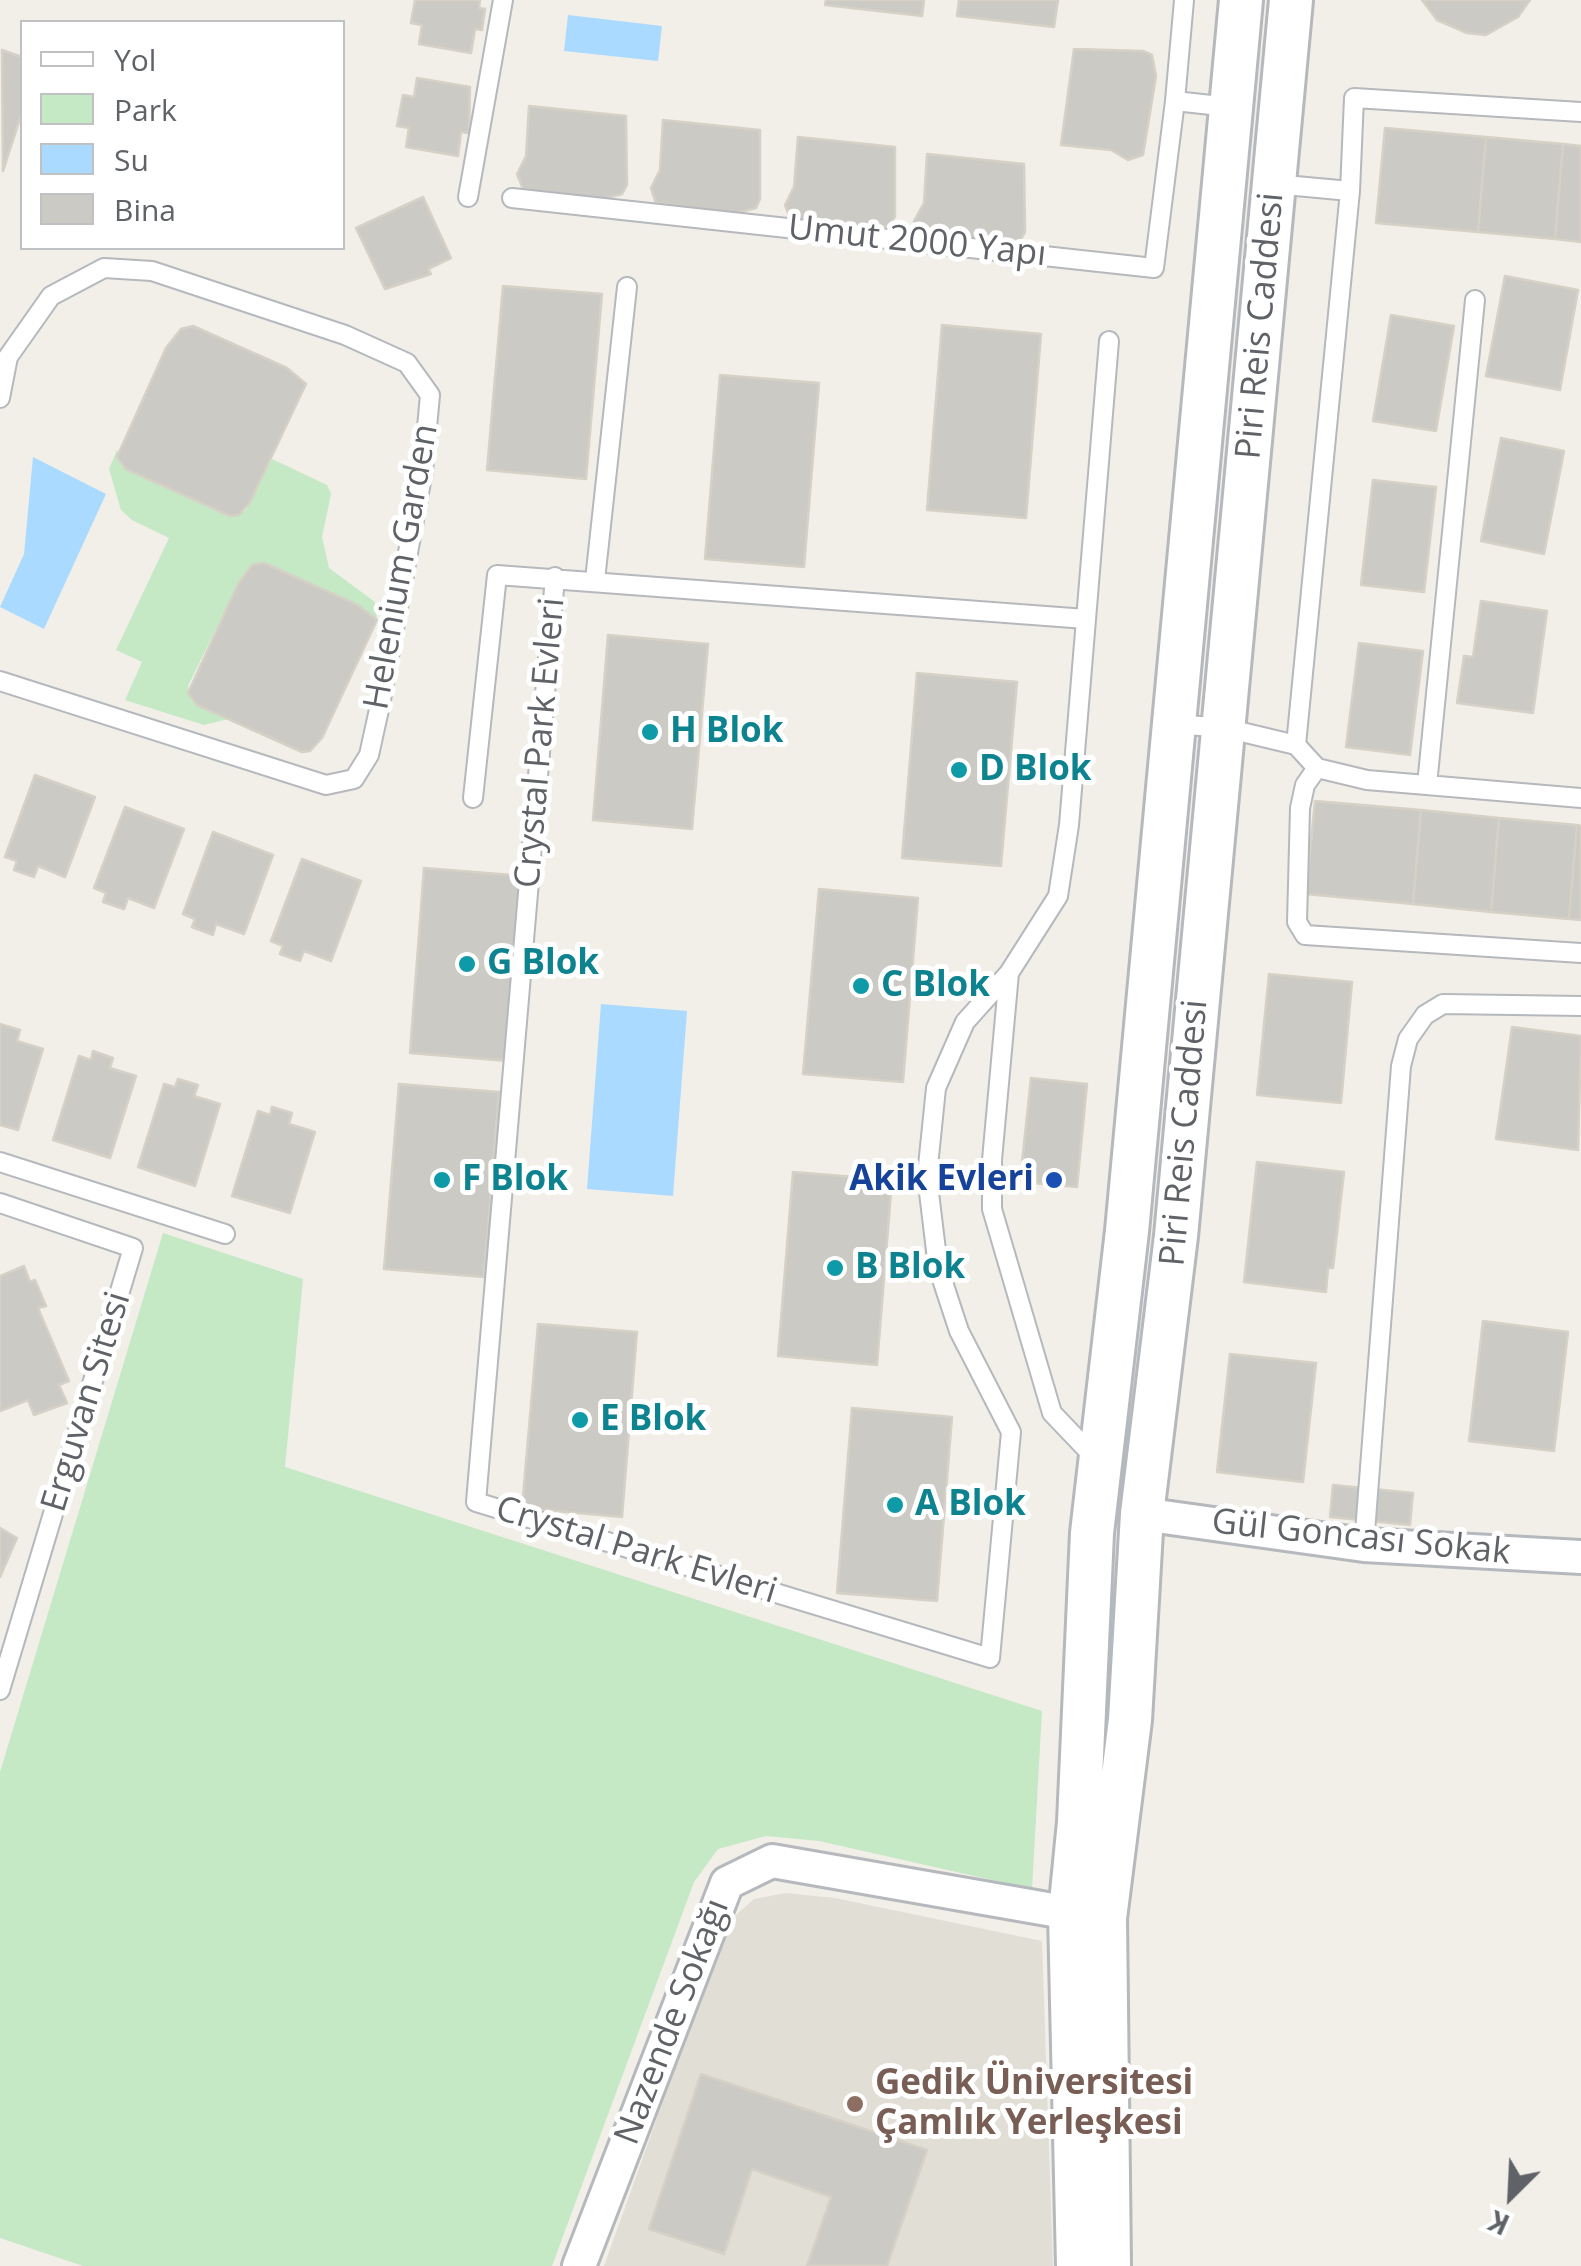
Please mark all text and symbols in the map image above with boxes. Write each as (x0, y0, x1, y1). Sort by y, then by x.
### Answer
legend (20, 20, 345, 250)
text: Yol (114, 39, 156, 80)
text: Park (114, 89, 177, 130)
text: Su (114, 139, 149, 180)
text: Bina (114, 189, 176, 230)
street label: Piri Reis Caddesi (1228, 191, 1294, 461)
street label: Umut 2000 Yapı (786, 208, 1048, 276)
street label: Helenium Garden (356, 421, 448, 713)
street label: Crystal Park Evleri (507, 596, 575, 890)
place label: H Blok (670, 711, 783, 753)
marker: H Blok (639, 721, 661, 743)
place label: D Blok (979, 749, 1092, 791)
marker: D Blok (948, 759, 970, 781)
place label: G Blok (487, 943, 599, 985)
marker: G Blok (456, 953, 478, 975)
place label: C Blok (881, 965, 990, 1007)
marker: C Blok (850, 975, 872, 997)
street label: Piri Reis Caddesi (1152, 998, 1218, 1268)
place label: F Blok (462, 1159, 568, 1201)
place label: Akik Evleri (849, 1159, 1034, 1201)
marker: F Blok (431, 1169, 453, 1191)
marker: Akik Evleri (1043, 1169, 1065, 1191)
place label: B Blok (855, 1247, 965, 1289)
marker: B Blok (824, 1257, 846, 1279)
street label: Erguvan Sitesi (34, 1287, 140, 1517)
place label: E Blok (600, 1399, 706, 1441)
marker: E Blok (569, 1409, 591, 1431)
place label: A Blok (915, 1484, 1026, 1526)
street label: Crystal Park Evleri (491, 1488, 781, 1614)
marker: A Blok (884, 1494, 906, 1516)
street label: Gül Goncası Sokak (1210, 1501, 1512, 1575)
street label: Nazende Sokağı (607, 1893, 739, 2151)
place label: Gedik Üniversitesi Çamlık Yerleşkesi (875, 2063, 1193, 2145)
marker: Gedik Üniversitesi Çamlık Yerleşkesi (844, 2093, 866, 2115)
north arrow (1461, 2146, 1561, 2246)
text: K (1483, 2202, 1515, 2245)

